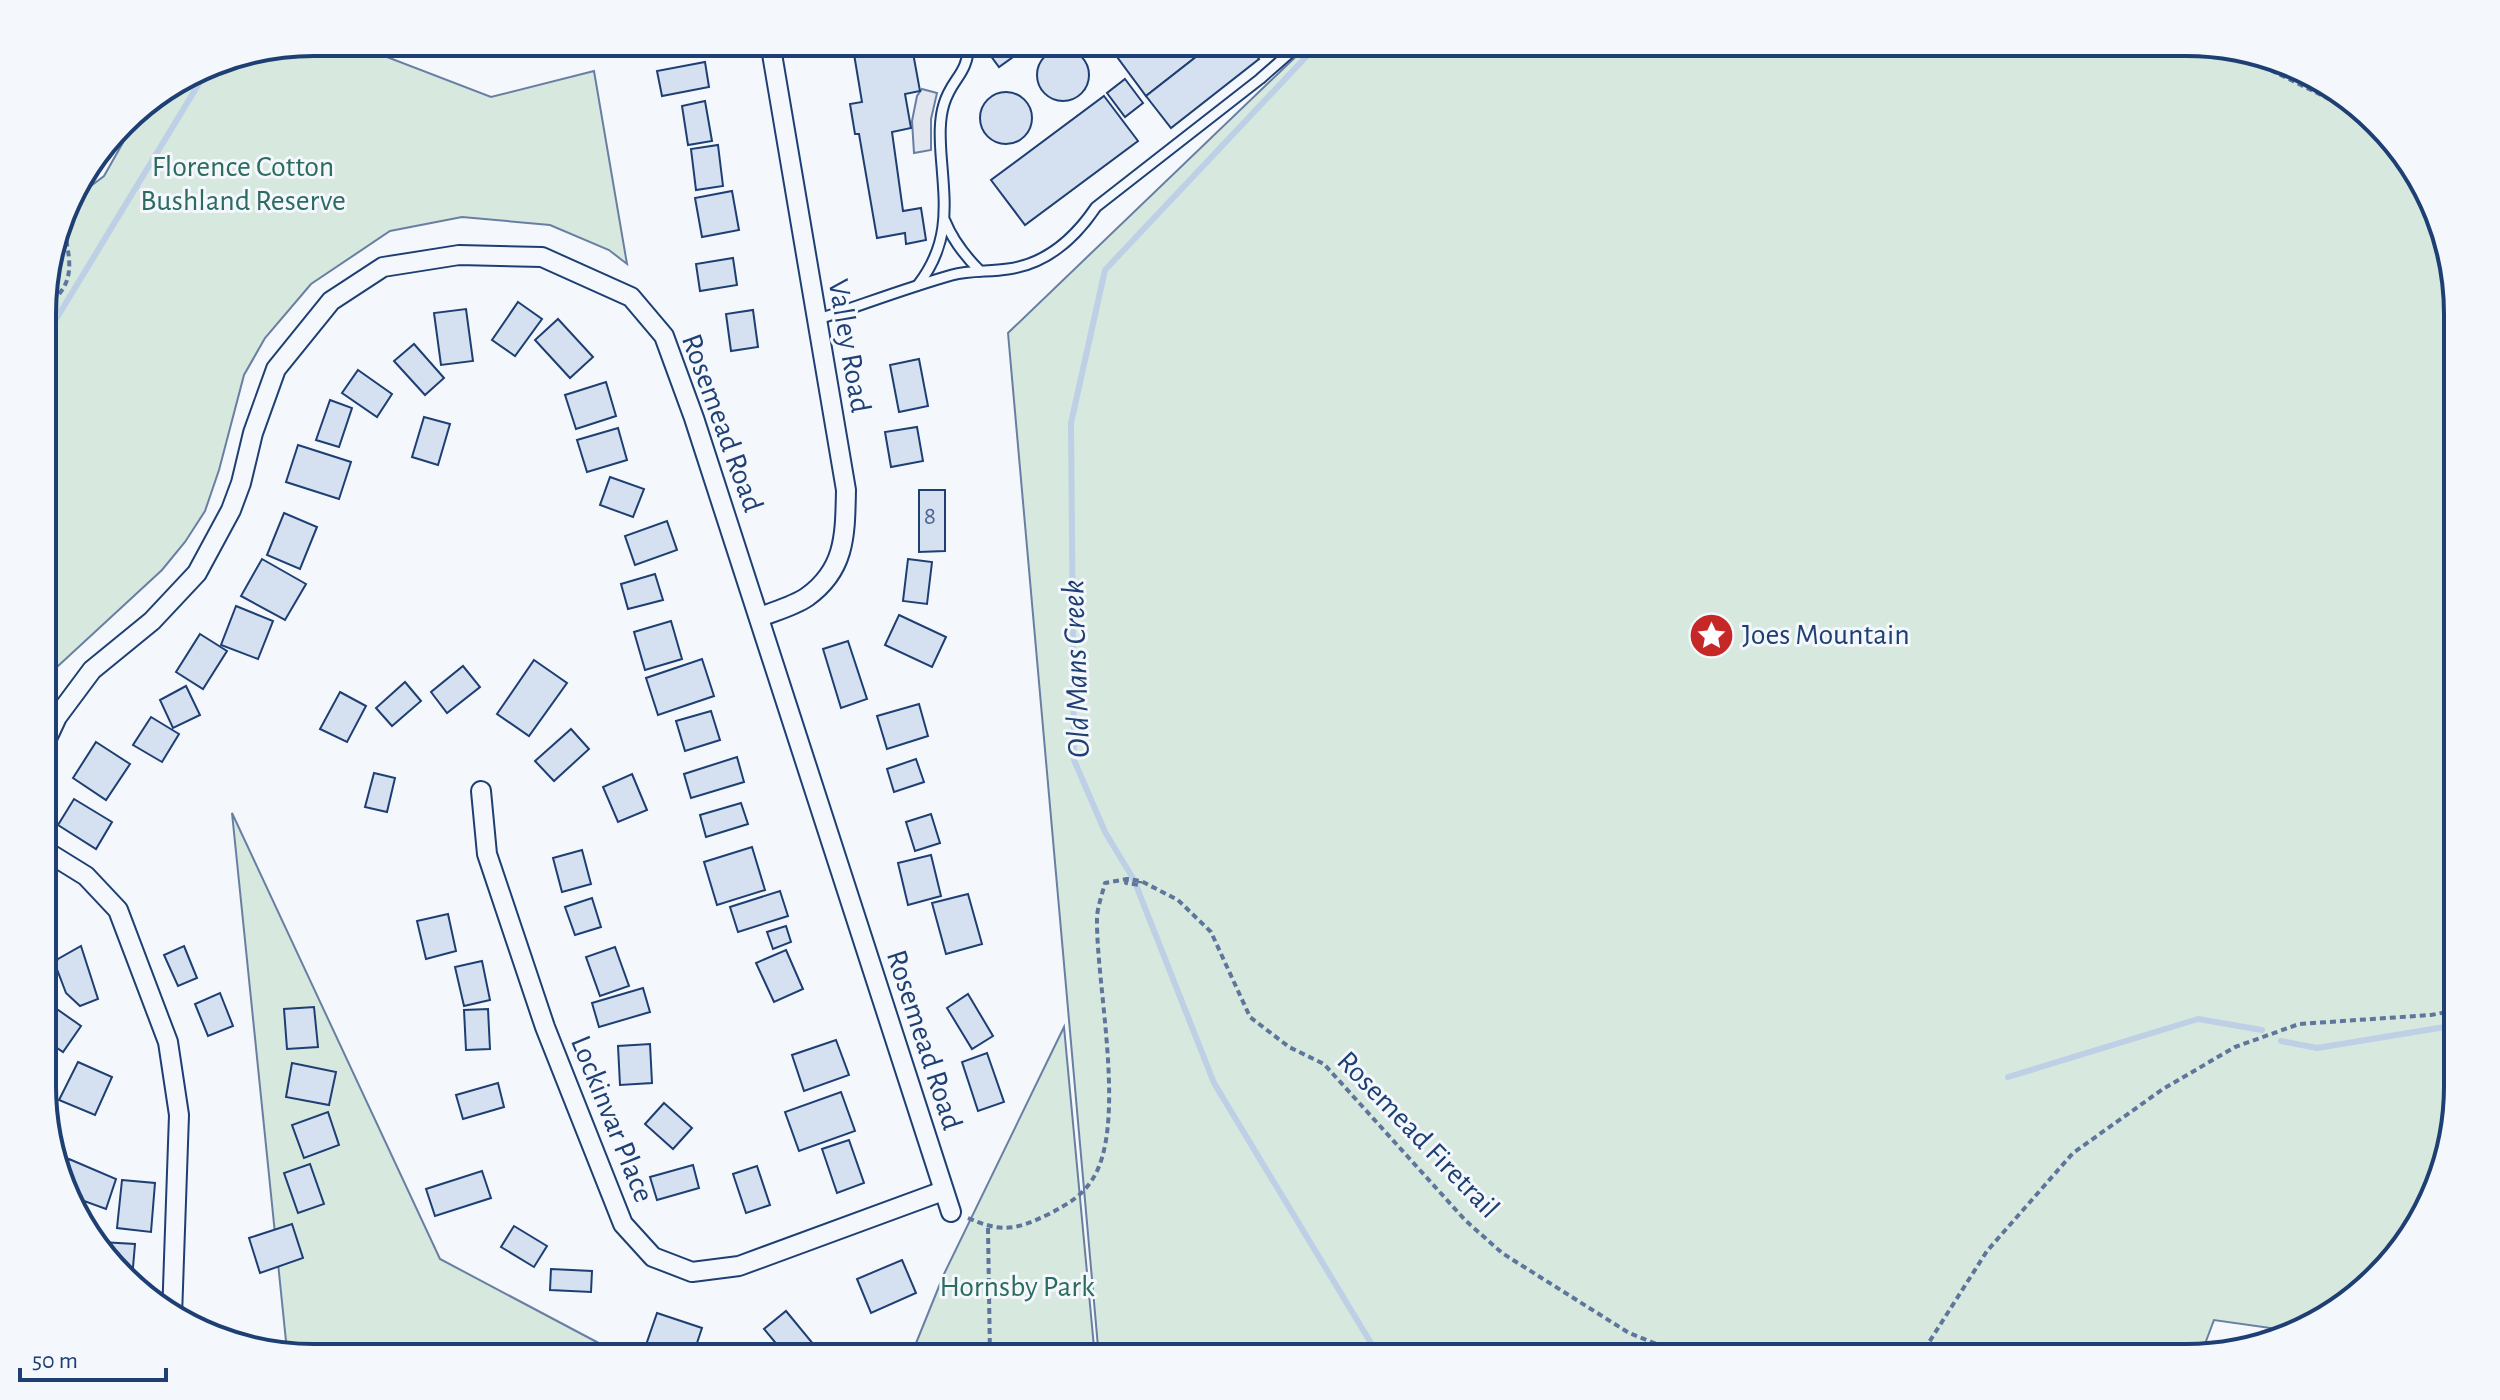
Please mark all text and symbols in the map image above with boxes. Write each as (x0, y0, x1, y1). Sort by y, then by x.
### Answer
park label: Florence Cotton Bushland Reserve (140, 152, 346, 216)
street label: Valley Road (822, 277, 876, 415)
street label: Rosemead Road (676, 330, 768, 516)
house number: 8 (924, 503, 936, 529)
water label: Old Mans Creek (1057, 579, 1095, 759)
place icon: Joes Mountain (1687, 611, 1735, 659)
place label: Joes Mountain (1742, 620, 1910, 650)
street label: Rosemead Road (881, 946, 967, 1134)
street label: Lockinvar Place (565, 1031, 659, 1207)
street label: Rosemead Firetrail (1331, 1046, 1505, 1224)
park label: Hornsby Park (939, 1272, 1095, 1302)
scale bar (20, 1332, 166, 1382)
text: 50 m (32, 1349, 78, 1373)

